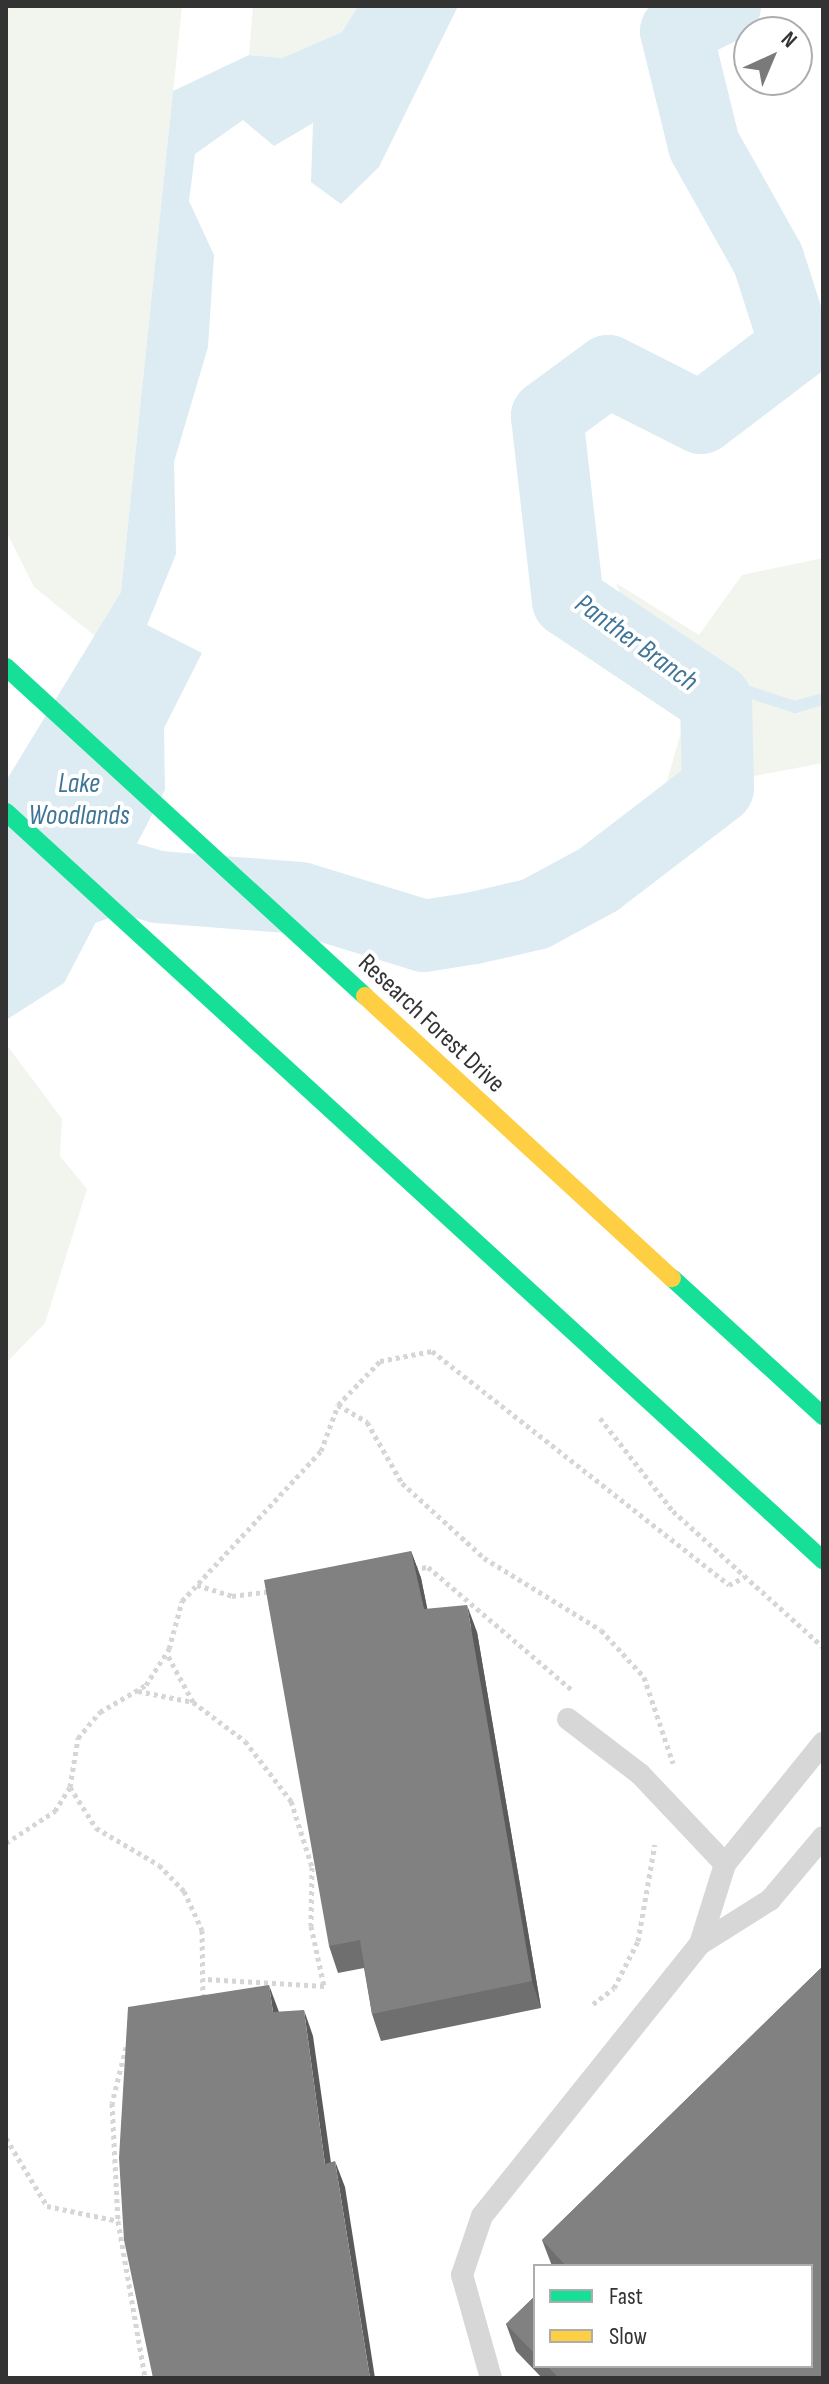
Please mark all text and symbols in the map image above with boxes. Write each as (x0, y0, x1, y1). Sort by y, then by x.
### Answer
north arrow (733, 16, 813, 96)
text: N (775, 26, 802, 54)
water label: Panther Branch (568, 587, 704, 699)
water label: Lake Woodlands (29, 767, 129, 833)
street label: Research Forest Drive (351, 948, 511, 1100)
legend (533, 2264, 813, 2368)
text: Fast (609, 2282, 643, 2311)
text: Slow (609, 2322, 647, 2351)

